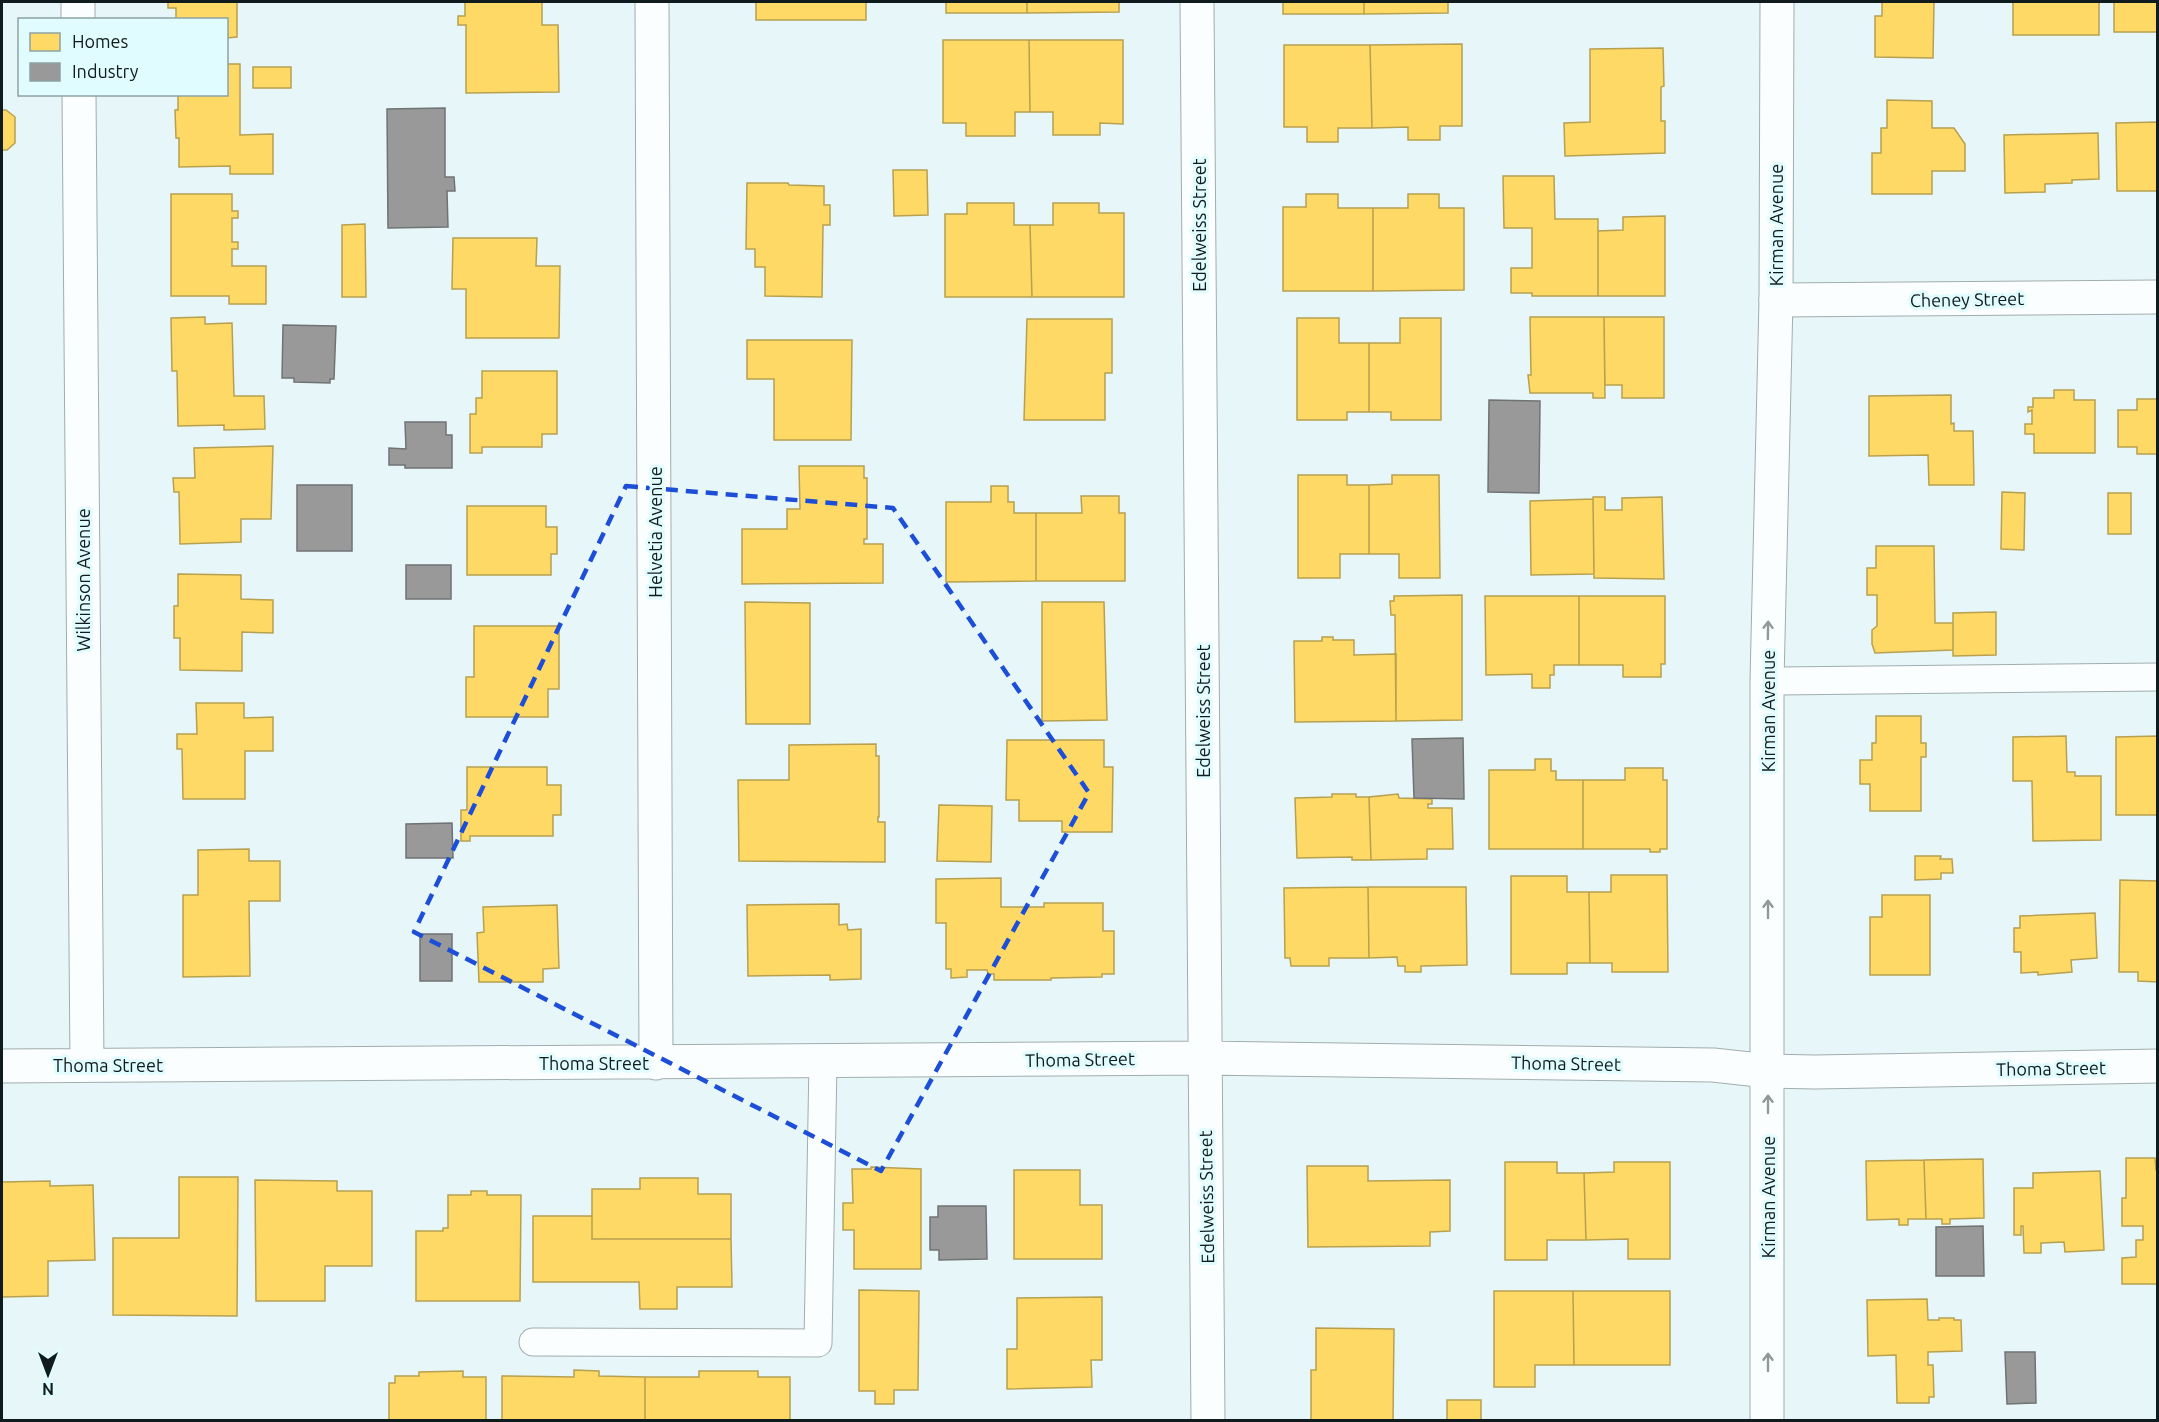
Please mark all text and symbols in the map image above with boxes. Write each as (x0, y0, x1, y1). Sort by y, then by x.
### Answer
legend (18, 18, 228, 96)
text: Homes (72, 31, 129, 51)
text: Industry (72, 61, 139, 81)
street label: Edelweiss Street (1189, 158, 1209, 292)
street label: Kirman Avenue (1766, 164, 1786, 286)
street label: Cheney Street (1910, 288, 2024, 310)
street label: Helvetia Avenue (645, 466, 665, 598)
street label: Wilkinson Avenue (73, 508, 93, 652)
one-way arrow (1763, 621, 1774, 641)
street label: Edelweiss Street (1193, 644, 1213, 778)
street label: Kirman Avenue (1758, 650, 1778, 772)
one-way arrow (1762, 900, 1774, 920)
street label: Thoma Street (1025, 1048, 1135, 1070)
street label: Thoma Street (1511, 1052, 1621, 1074)
street label: Thoma Street (539, 1053, 649, 1073)
street label: Thoma Street (53, 1055, 163, 1075)
street label: Thoma Street (1996, 1057, 2106, 1079)
one-way arrow (1762, 1095, 1774, 1115)
street label: Edelweiss Street (1195, 1130, 1217, 1264)
street label: Kirman Avenue (1758, 1136, 1778, 1258)
north arrow (18, 1344, 78, 1404)
one-way arrow (1762, 1353, 1774, 1373)
text: N (42, 1380, 54, 1398)

